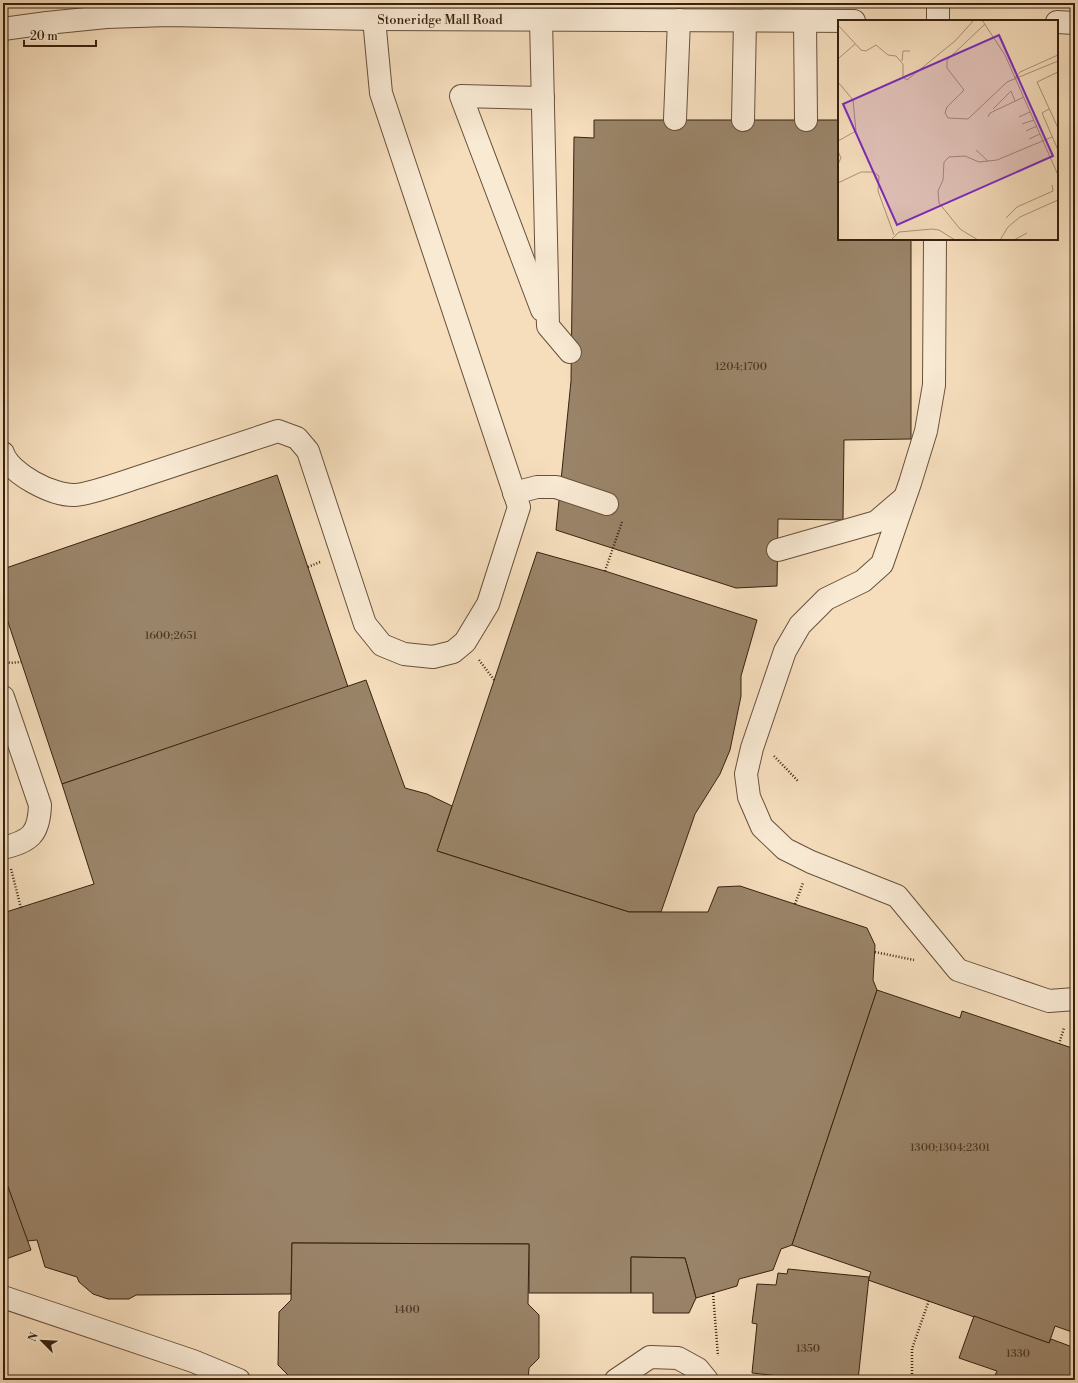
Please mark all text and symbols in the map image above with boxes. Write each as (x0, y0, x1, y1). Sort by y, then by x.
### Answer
street label: Stoneridge Mall Road (377, 12, 503, 28)
inset map (838, 20, 1058, 240)
scale bar (24, 22, 96, 48)
text: 20 m (30, 29, 58, 44)
house number: 1204;1700 (715, 360, 767, 374)
house number: 1600;2651 (145, 629, 197, 643)
house number: 1300;1304;2301 (910, 1141, 990, 1155)
house number: 1400 (394, 1303, 420, 1317)
north arrow (22, 1321, 62, 1361)
text: N (26, 1330, 42, 1344)
house number: 1350 (796, 1342, 820, 1356)
house number: 1330 (1006, 1347, 1030, 1361)

